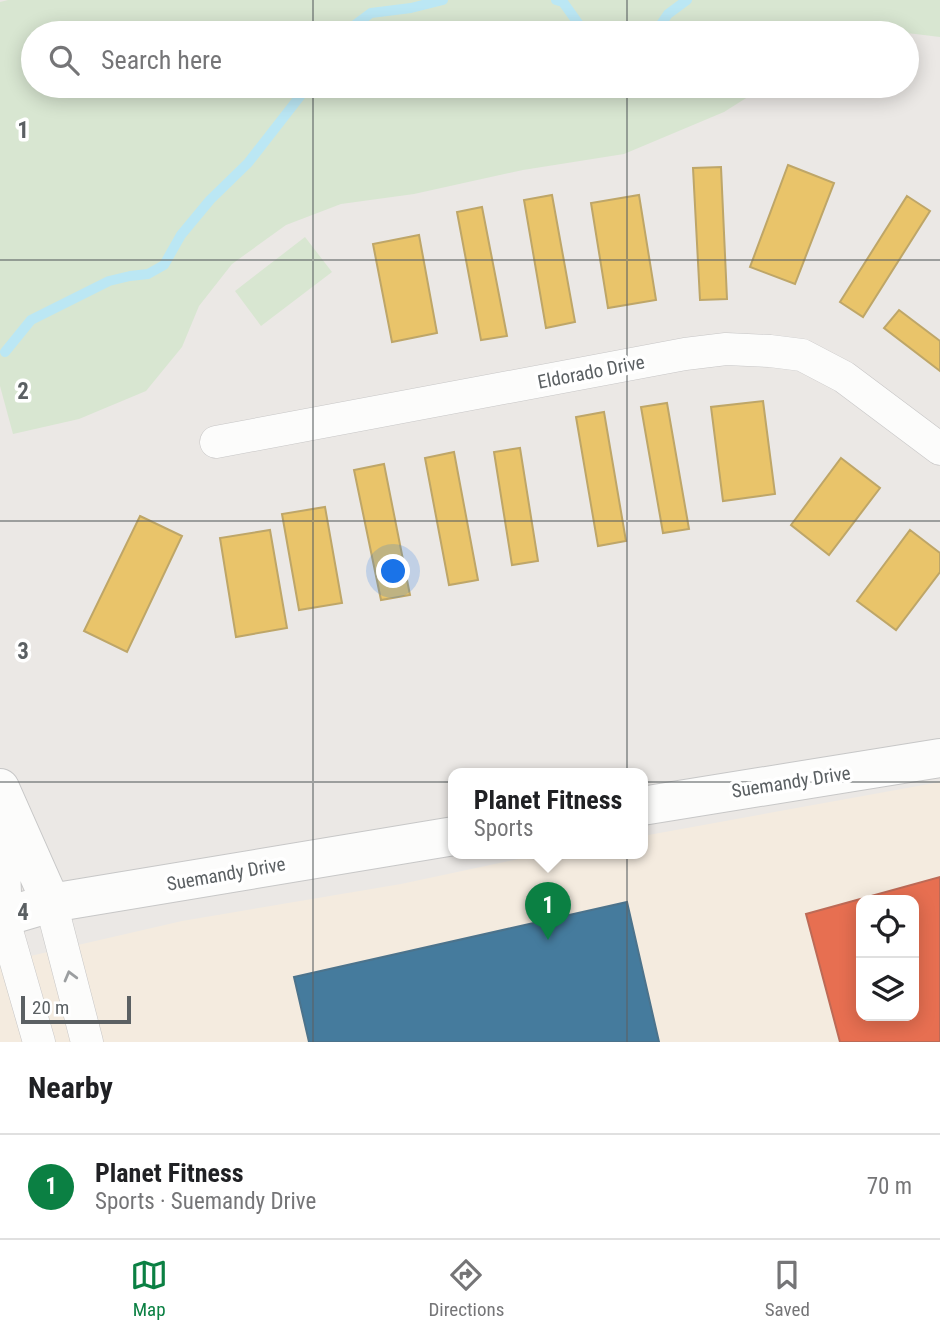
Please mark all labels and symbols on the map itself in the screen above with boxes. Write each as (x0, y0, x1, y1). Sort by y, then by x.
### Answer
text: 1 (17, 117, 29, 144)
street label: Eldorado Drive (536, 350, 647, 394)
text: 2 (17, 378, 29, 405)
your location (376, 554, 410, 588)
text: 3 (17, 638, 29, 665)
street label: Suemandy Drive (730, 761, 852, 803)
street label: Suemandy Drive (165, 852, 287, 896)
pin: 1 (525, 882, 571, 940)
text: 4 (17, 899, 29, 926)
one-way arrow (64, 970, 78, 982)
scale bar (21, 993, 131, 1025)

